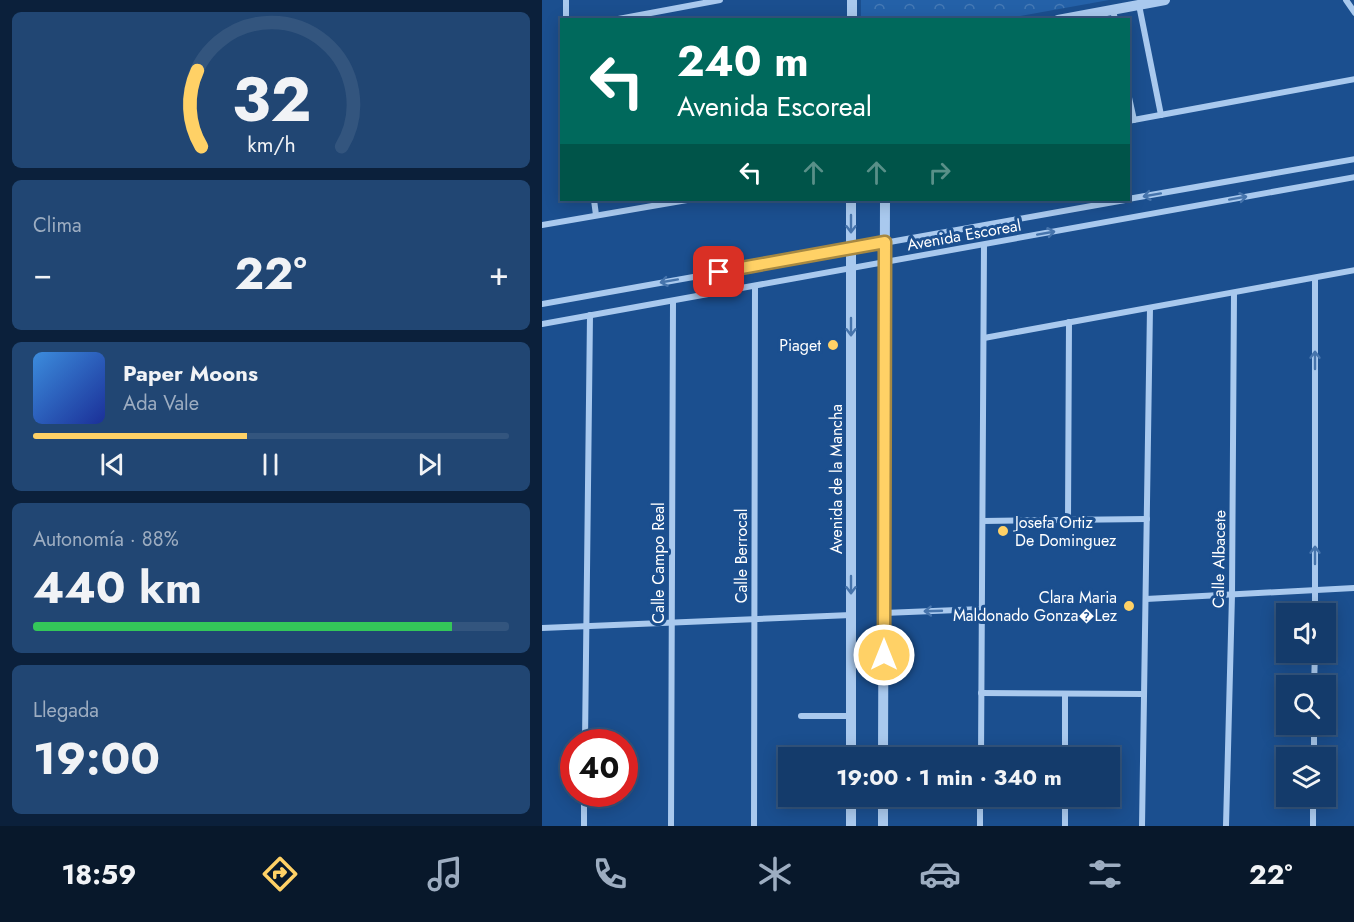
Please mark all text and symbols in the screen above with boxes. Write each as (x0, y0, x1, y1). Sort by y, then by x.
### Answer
text: 240 m (677, 31, 809, 92)
icon: left (578, 42, 656, 120)
text: 32 (231, 54, 311, 144)
text: Avenida Escoreal (677, 87, 872, 126)
text: km/h (247, 129, 295, 160)
icon: left (734, 156, 767, 189)
icon: ahead (797, 156, 830, 189)
icon: ahead (860, 156, 893, 189)
icon: right (923, 156, 956, 189)
one-way arrow (1143, 189, 1163, 200)
one-way arrow (1227, 192, 1247, 203)
text: Clima (33, 211, 82, 240)
one-way arrow (845, 213, 857, 233)
street label: Avenida Escoreal (905, 214, 1023, 256)
one-way arrow (1035, 227, 1055, 238)
text: 22° (234, 241, 307, 306)
pin (693, 246, 744, 297)
text: − (33, 250, 52, 297)
text: + (489, 250, 509, 297)
icon: arrive (702, 255, 735, 288)
one-way arrow (660, 276, 680, 287)
one-way arrow (845, 317, 857, 337)
place label: Piaget (779, 334, 821, 357)
marker: Piaget (826, 338, 840, 352)
one-way arrow (1309, 351, 1321, 371)
text: Paper Moons (123, 357, 258, 389)
text: Ada Vale (123, 389, 199, 418)
street label: Avenida de la Mancha (825, 404, 848, 554)
icon: previous (96, 448, 129, 481)
icon: pause (254, 448, 287, 481)
icon: next (413, 448, 446, 481)
street label: Calle Campo Real (647, 502, 670, 624)
street label: Calle Berrocal (730, 509, 753, 603)
street label: Calle Albacete (1207, 510, 1231, 608)
place label: Josefa Ortiz De Dominguez (1013, 511, 1117, 552)
marker: Josefa Ortiz De Dominguez (996, 524, 1010, 538)
text: Autonomía · 88% (33, 525, 179, 554)
one-way arrow (1309, 546, 1321, 566)
text: 440 km (33, 555, 202, 620)
one-way arrow (845, 575, 857, 595)
place label: Clara Maria Maldonado Gonza�Lez (953, 586, 1118, 627)
marker: Clara Maria Maldonado Gonza�Lez (1122, 599, 1136, 613)
map controls (1276, 603, 1336, 807)
button: sound (1276, 603, 1336, 663)
one-way arrow (923, 606, 943, 617)
position arrow (852, 623, 916, 687)
button: search (1276, 675, 1336, 735)
text: Llegada (33, 696, 99, 725)
text: 19:00 (33, 726, 160, 791)
speed limit sign: 40 (560, 729, 638, 807)
button: layers (1276, 747, 1336, 807)
text: 19:00 · 1 min · 340 m (836, 761, 1062, 793)
icon: directions (259, 853, 301, 895)
icon: music (424, 853, 466, 895)
icon: phone (589, 853, 631, 895)
icon: climate (754, 853, 796, 895)
icon: car (919, 853, 961, 895)
icon: filters (1084, 853, 1126, 895)
text: 18:59 (61, 855, 136, 894)
text: 22° (1249, 855, 1292, 894)

